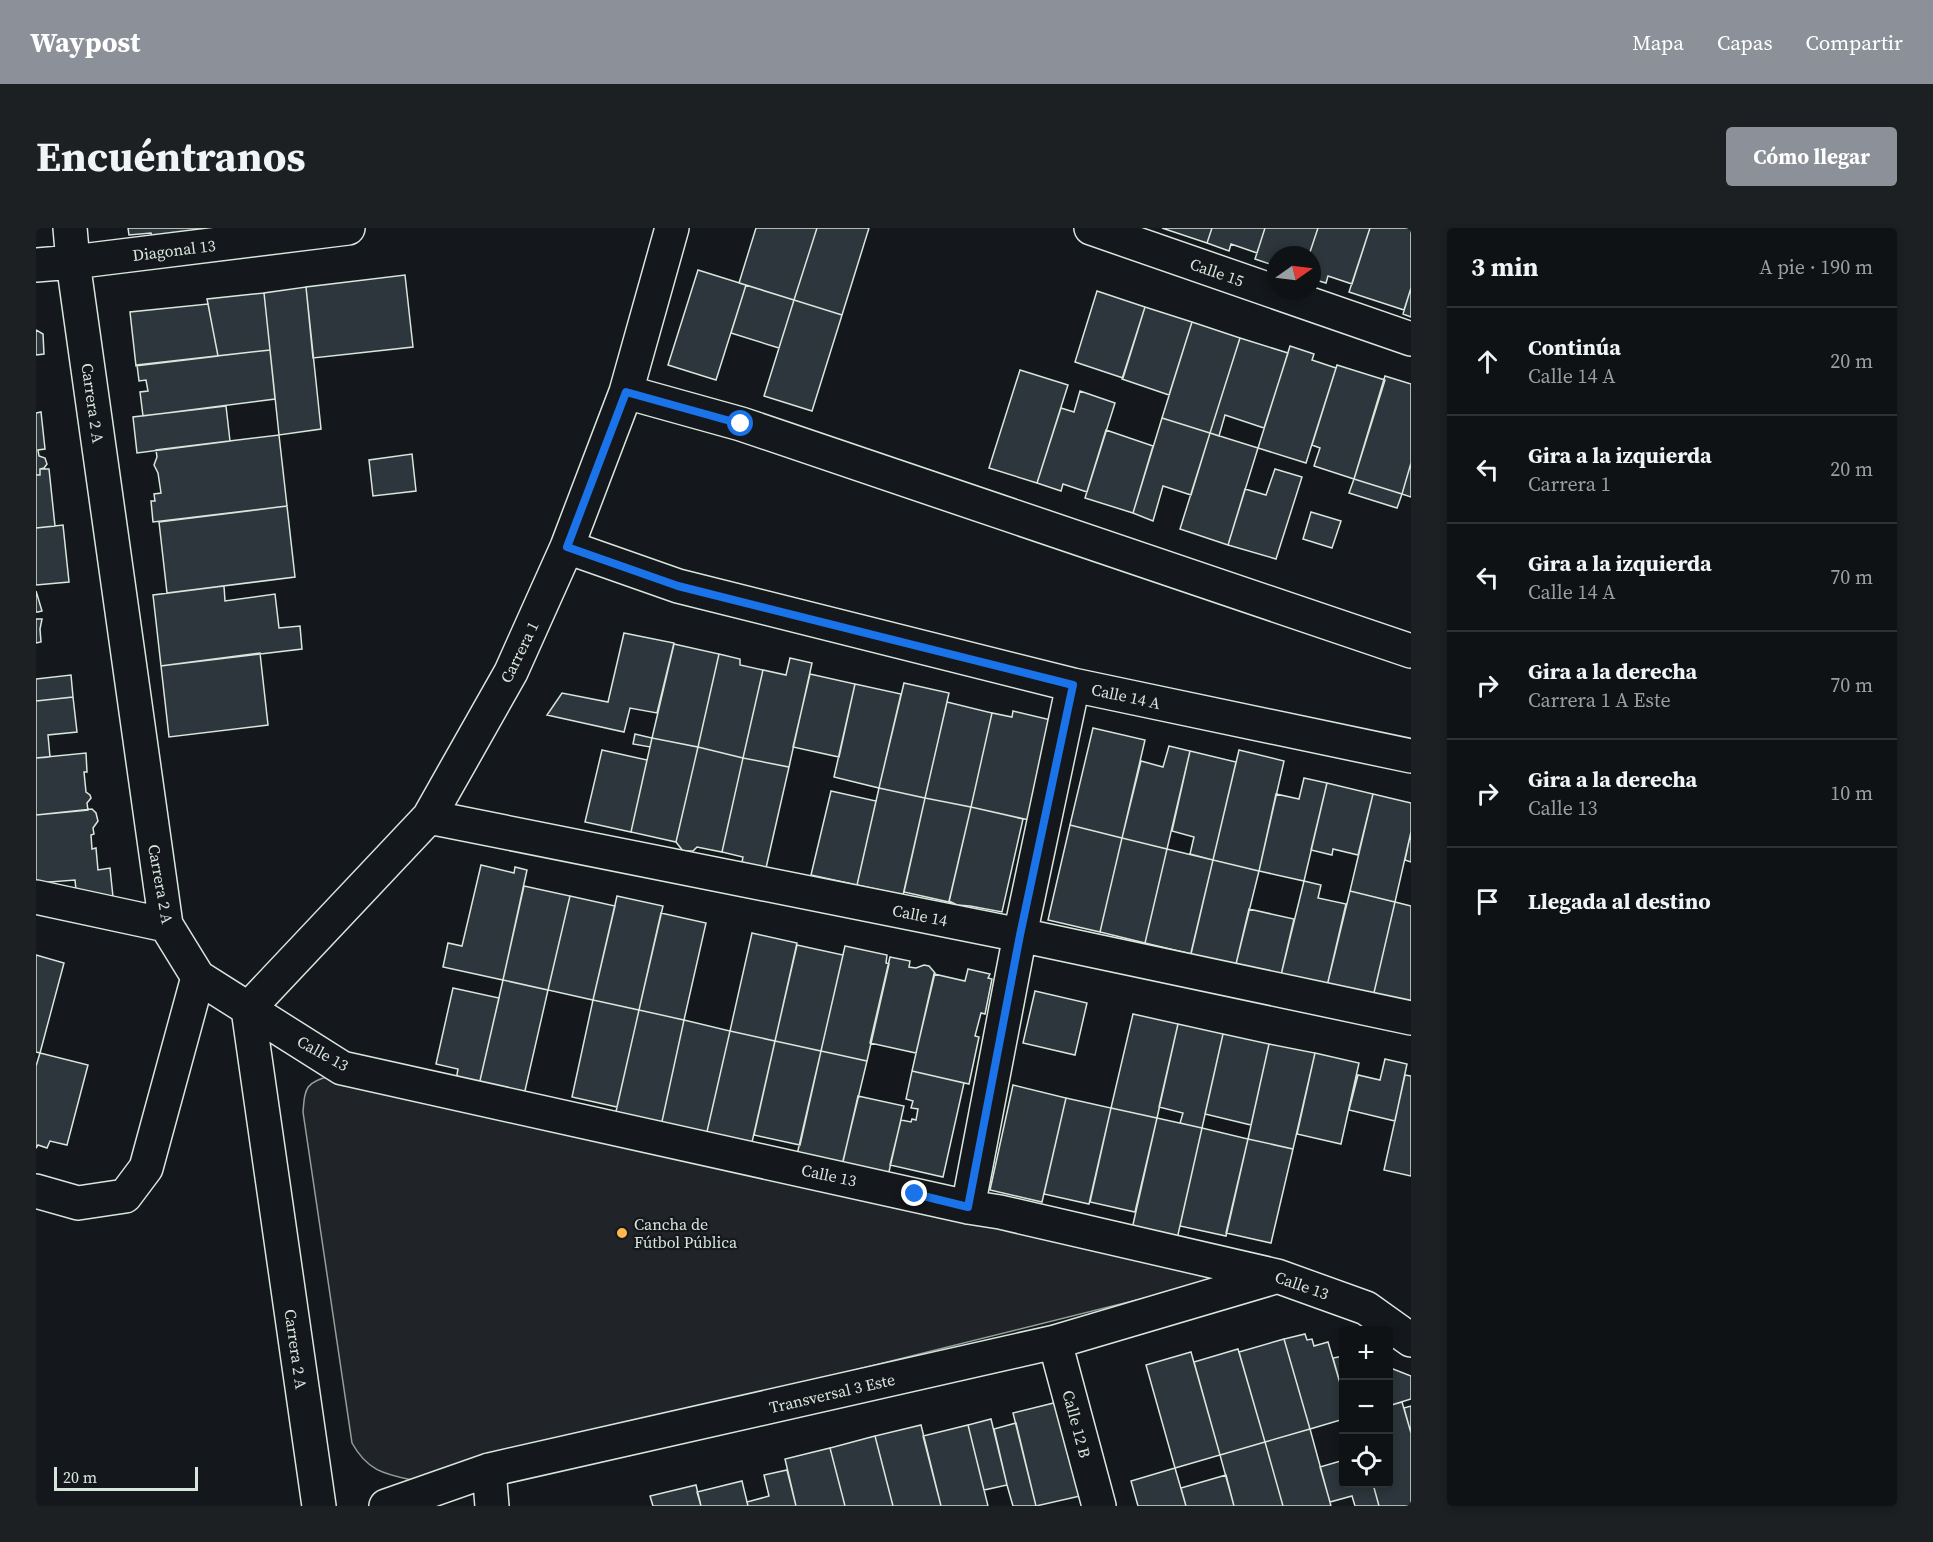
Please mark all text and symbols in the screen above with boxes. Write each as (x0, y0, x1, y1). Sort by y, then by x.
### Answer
text: Waypost (30, 23, 140, 61)
text: Mapa (1632, 28, 1684, 57)
text: Capas (1717, 28, 1773, 57)
text: Compartir (1806, 28, 1903, 57)
text: Encuéntranos (36, 127, 306, 185)
button: Cómo llegar (1726, 127, 1897, 186)
street label: Diagonal 13 (131, 234, 217, 266)
north arrow (1267, 246, 1321, 300)
text: 3 min (1471, 249, 1538, 285)
street label: Calle 15 (1187, 253, 1247, 291)
text: A pie · 190 m (1759, 253, 1873, 281)
text: Continúa (1528, 332, 1621, 362)
icon: ahead (1471, 345, 1504, 378)
text: 20 m (1830, 347, 1873, 375)
street label: Carrera 2 A (77, 362, 110, 445)
text: Calle 14 A (1528, 362, 1616, 390)
route start (727, 410, 753, 436)
text: Gira a la izquierda (1528, 440, 1712, 470)
icon: left (1471, 453, 1504, 486)
text: 20 m (1830, 455, 1873, 483)
text: Carrera 1 (1528, 470, 1611, 498)
text: Gira a la izquierda (1528, 548, 1712, 578)
icon: left (1471, 561, 1504, 594)
text: 70 m (1830, 563, 1873, 591)
text: Calle 14 A (1528, 578, 1616, 606)
street label: Carrera 1 (495, 617, 543, 687)
text: Gira a la derecha (1528, 656, 1697, 686)
icon: right (1471, 669, 1504, 702)
text: 70 m (1830, 671, 1873, 699)
street label: Calle 14 A (1089, 678, 1163, 714)
text: Carrera 1 A Este (1528, 686, 1671, 714)
text: Gira a la derecha (1528, 764, 1697, 794)
icon: right (1471, 777, 1504, 810)
text: 10 m (1830, 779, 1873, 807)
text: Calle 13 (1528, 794, 1598, 822)
street label: Carrera 2 A (143, 842, 179, 926)
icon: arrive (1471, 885, 1504, 918)
text: Llegada al destino (1528, 886, 1711, 916)
street label: Calle 14 (891, 899, 949, 931)
street label: Calle 13 (293, 1030, 353, 1076)
street label: Calle 13 (799, 1158, 859, 1192)
route end (901, 1180, 927, 1206)
place label: Cancha de Fútbol Pública (634, 1213, 738, 1253)
marker: Cancha de Fútbol Pública (615, 1226, 629, 1240)
street label: Calle 13 (1272, 1266, 1332, 1304)
street label: Carrera 2 A (280, 1308, 313, 1391)
map controls (1339, 1326, 1393, 1488)
button: + (1339, 1326, 1393, 1380)
street label: Transversal 3 Este (767, 1368, 897, 1418)
button: − (1339, 1380, 1393, 1434)
street label: Calle 12 B (1057, 1388, 1097, 1460)
button: locate (1339, 1434, 1393, 1488)
scale bar (54, 1464, 198, 1492)
text: 20 m (63, 1466, 97, 1488)

